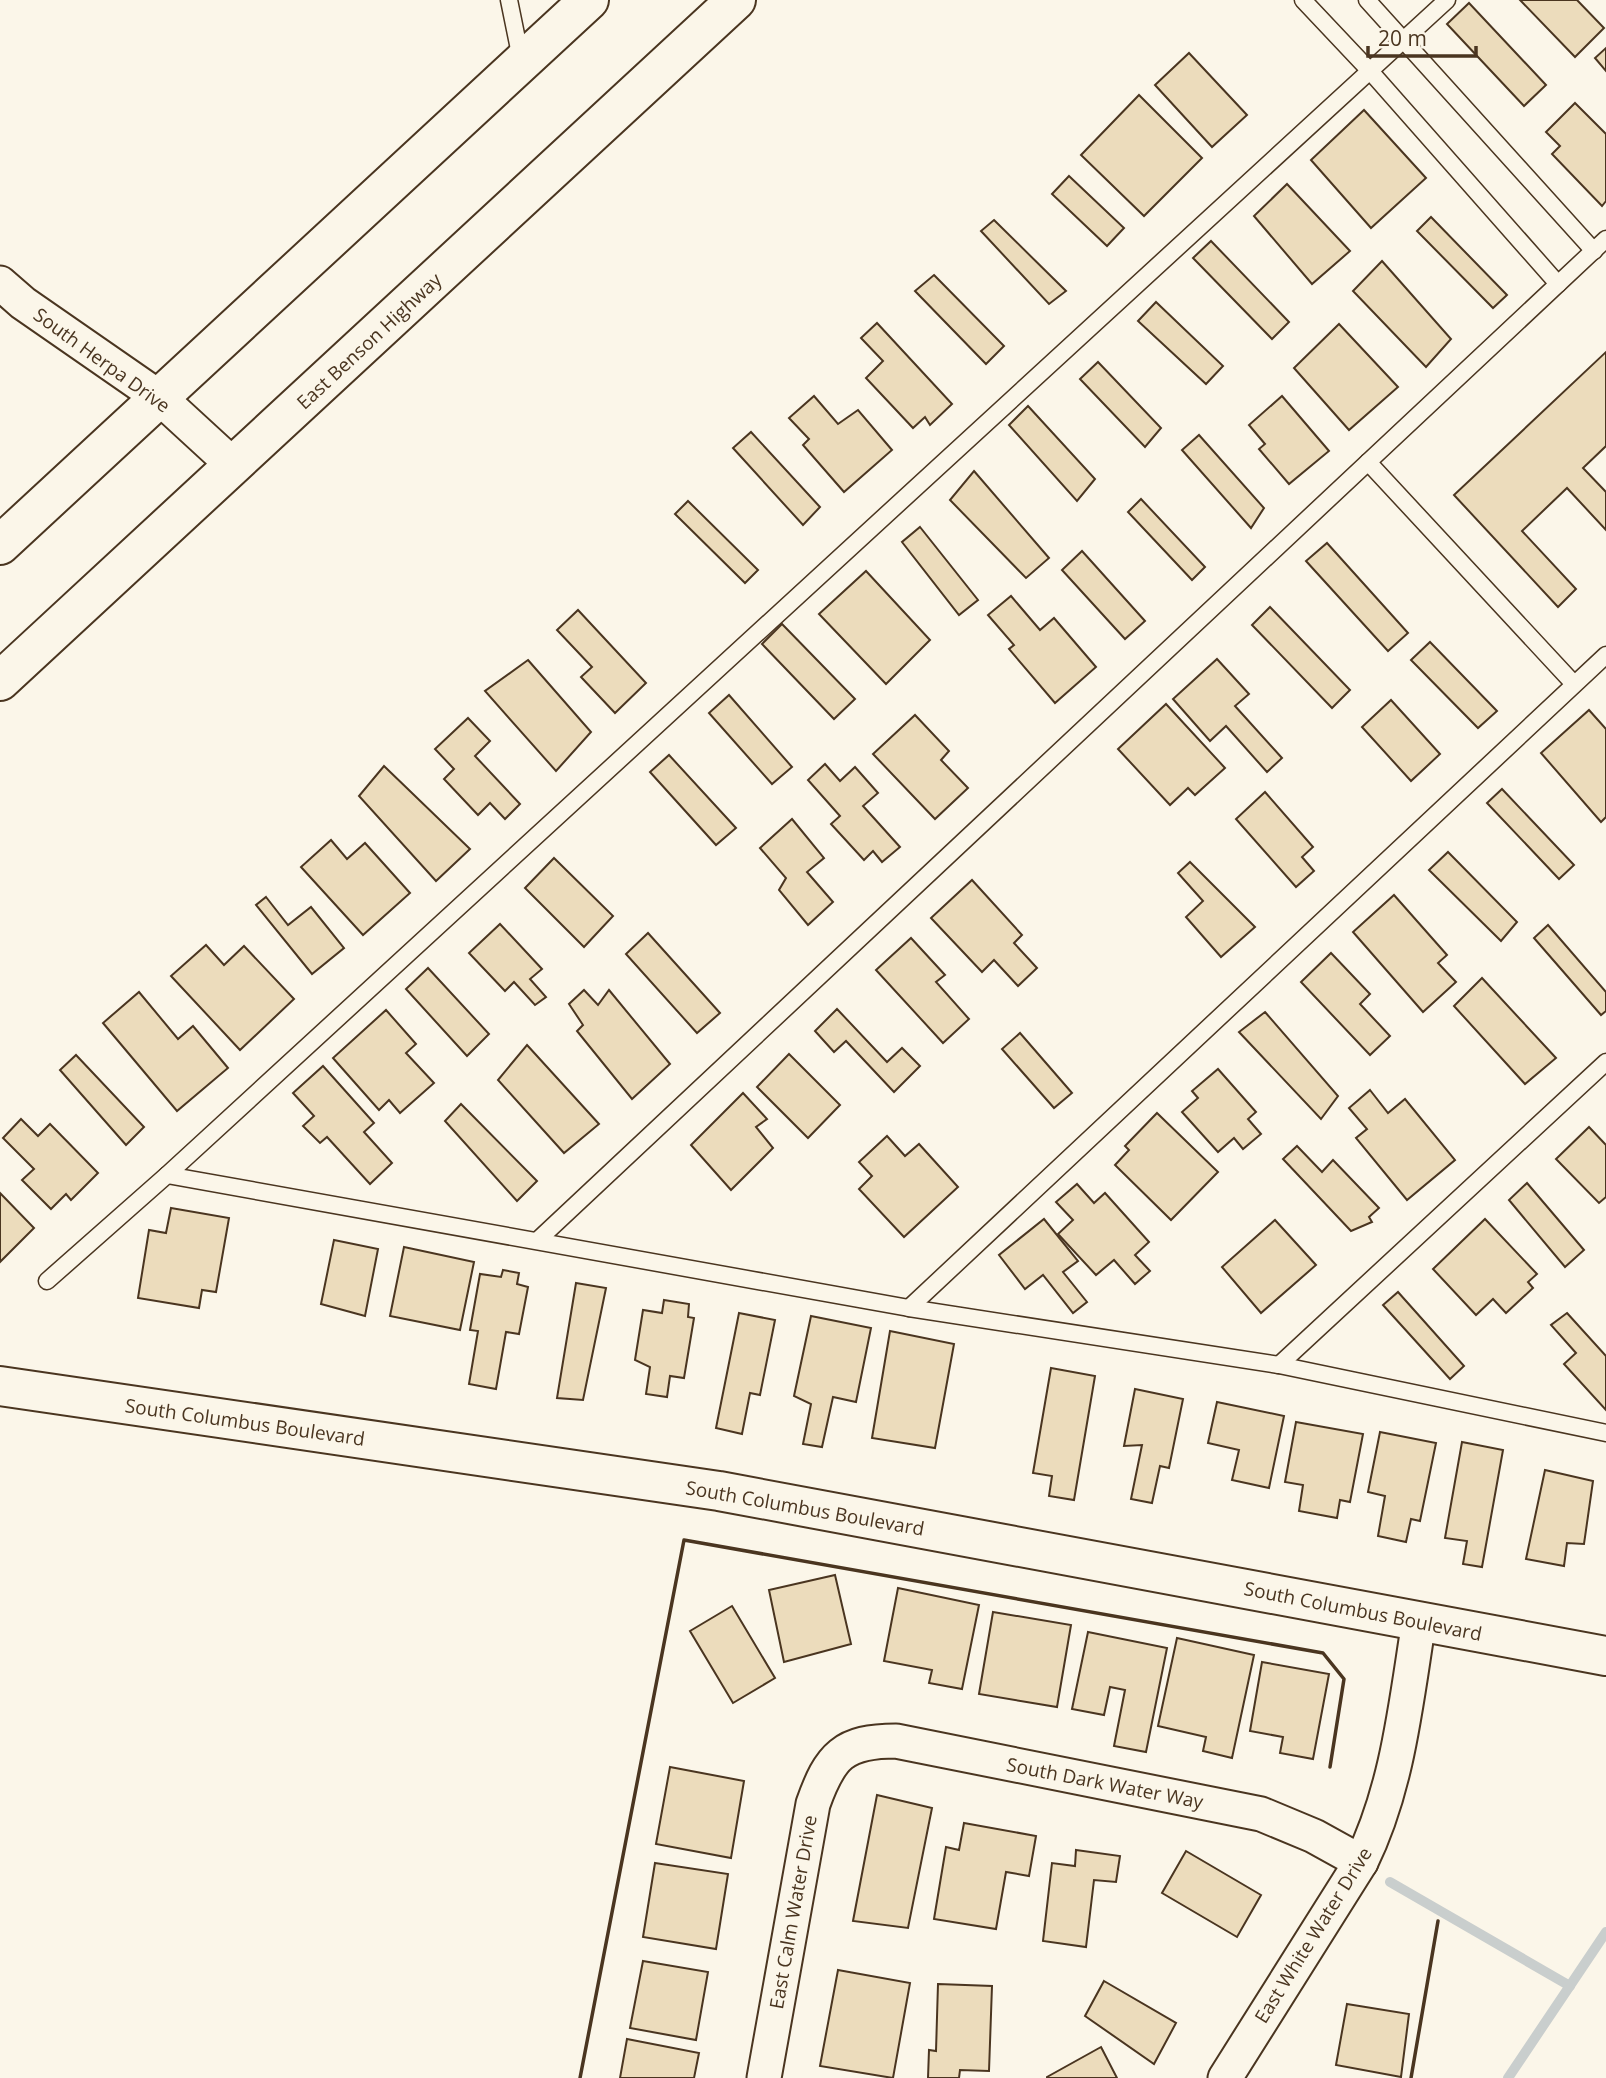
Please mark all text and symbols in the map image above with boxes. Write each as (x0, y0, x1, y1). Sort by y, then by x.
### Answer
scale bar (1368, 14, 1476, 58)
text: 20 m (1378, 24, 1427, 52)
street label: East Benson Highway (291, 267, 447, 415)
street label: South Herpa Drive (28, 302, 176, 418)
street label: South Columbus Boulevard (123, 1392, 367, 1452)
street label: South Columbus Boulevard (684, 1474, 926, 1542)
street label: South Columbus Boulevard (1242, 1575, 1484, 1647)
street label: South Dark Water Way (1004, 1751, 1206, 1815)
street label: East Calm Water Drive (763, 1813, 823, 2011)
street label: East White Water Drive (1248, 1842, 1378, 2028)

